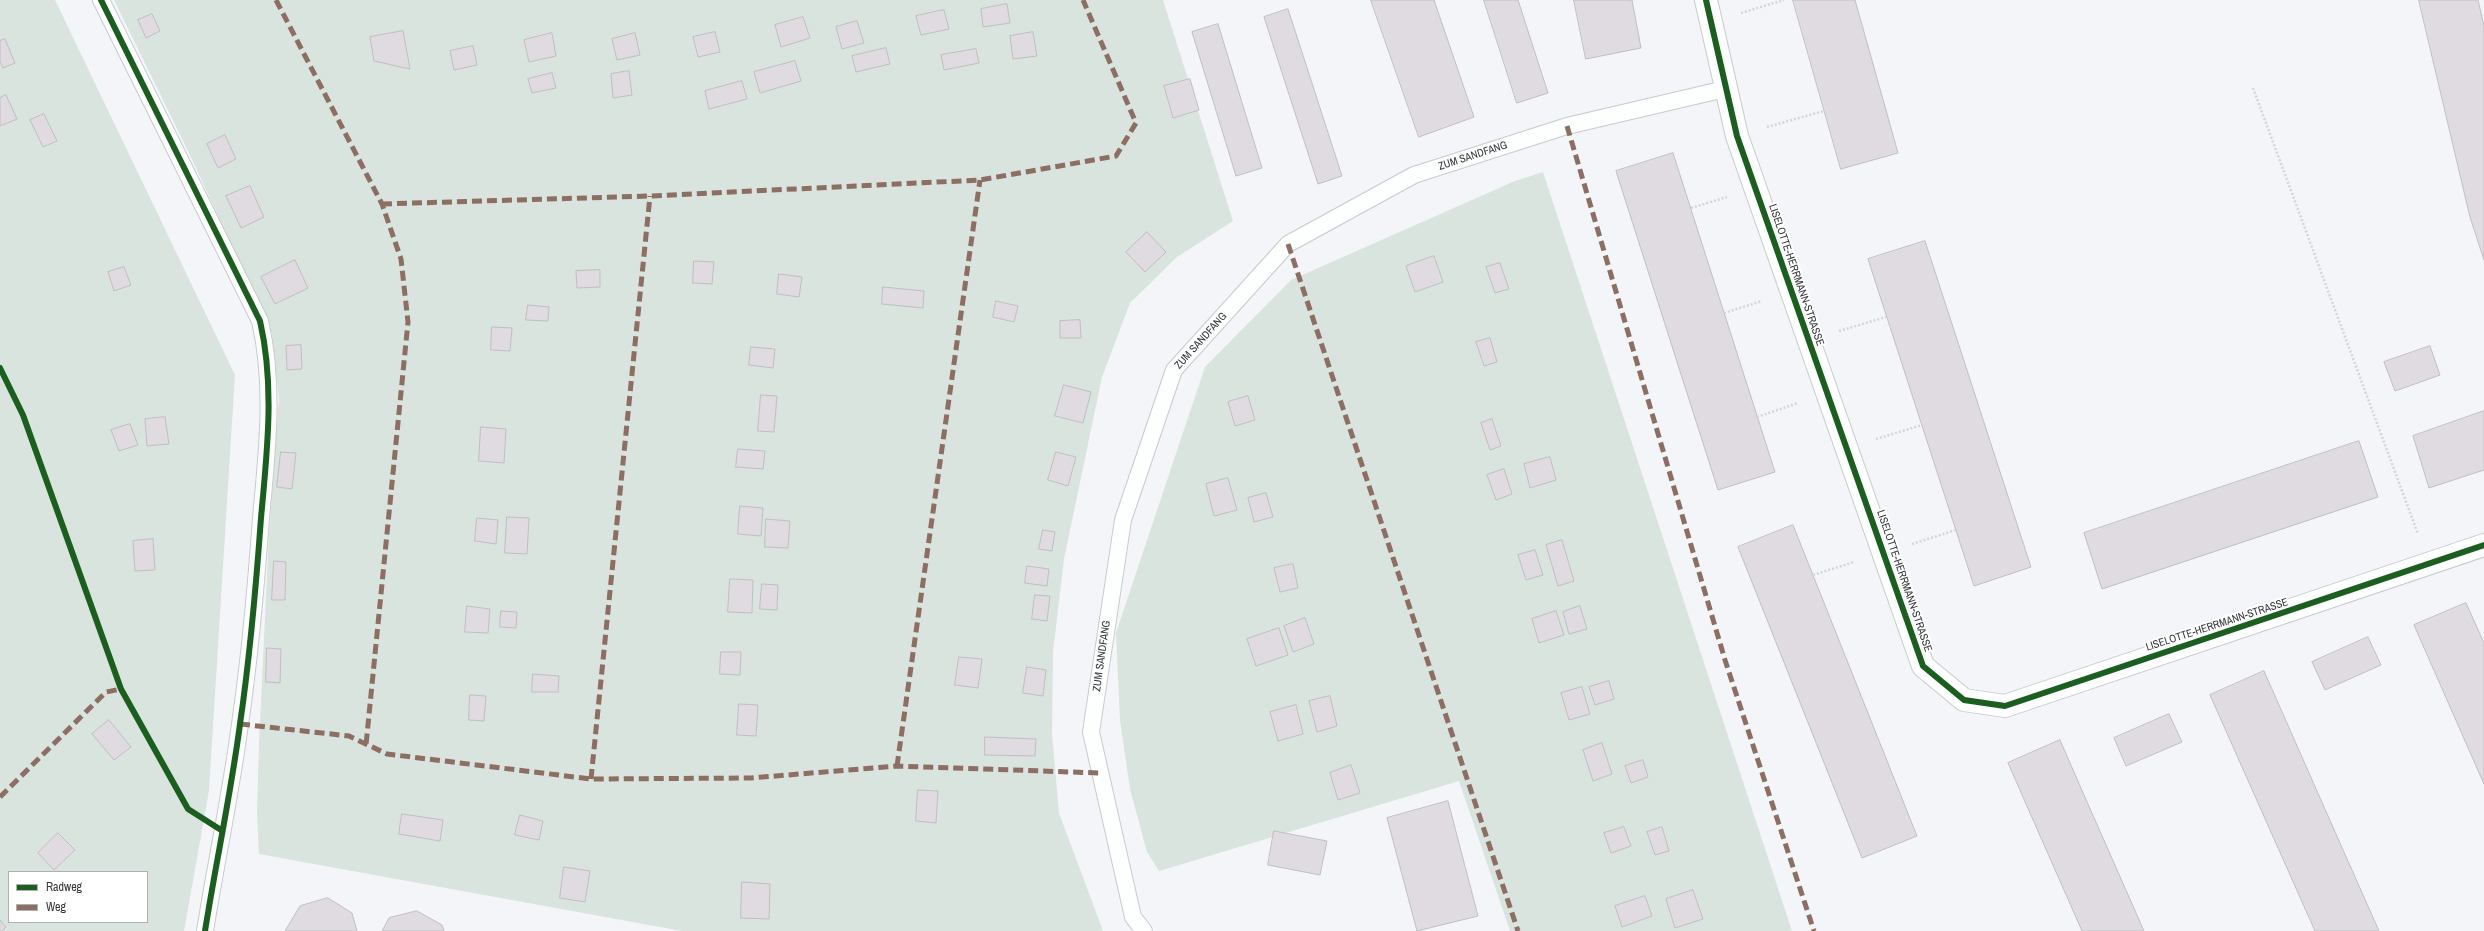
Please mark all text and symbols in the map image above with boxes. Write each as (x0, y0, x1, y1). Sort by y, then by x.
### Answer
street label: ZUM SANDFANG (1437, 139, 1509, 173)
street label: LISELOTTE-HERRMANN-STRASSE (1766, 202, 1826, 348)
street label: ZUM SANDFANG (1172, 310, 1230, 372)
street label: LISELOTTE-HERRMANN-STRASSE (1874, 508, 1934, 654)
street label: LISELOTTE-HERRMANN-STRASSE (2144, 596, 2290, 654)
street label: ZUM SANDFANG (1090, 620, 1114, 692)
legend (8, 871, 148, 923)
text: Radweg (46, 879, 82, 895)
text: Weg (46, 899, 66, 915)

